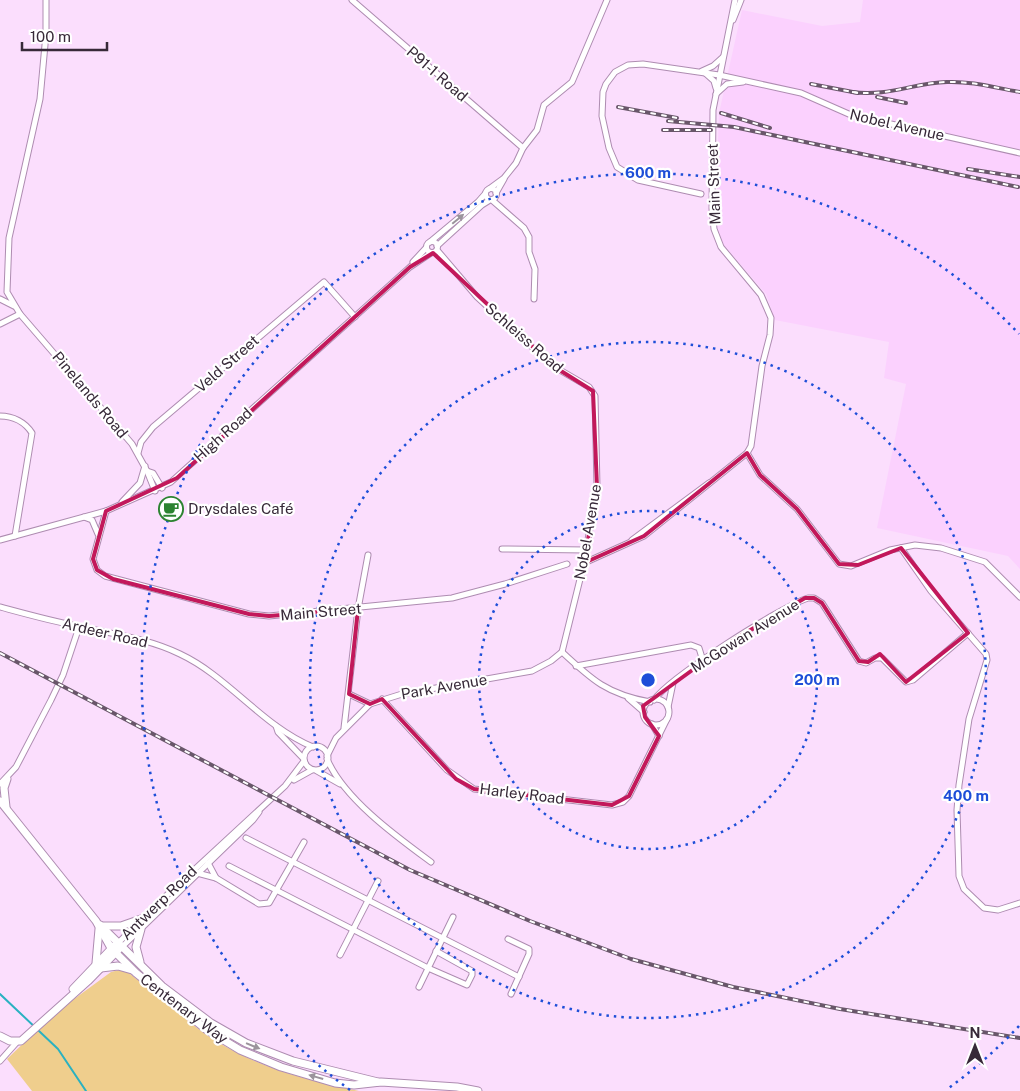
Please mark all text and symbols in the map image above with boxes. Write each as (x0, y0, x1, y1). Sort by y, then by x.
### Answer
scale bar (22, 20, 108, 52)
text: 100 m (30, 28, 71, 45)
street label: P91-1 Road (404, 43, 471, 105)
street label: Nobel Avenue (848, 105, 946, 144)
street label: Main Street (704, 143, 723, 225)
text: 600 m (625, 164, 671, 181)
one-way arrow (452, 213, 465, 224)
street label: Schleiss Road (482, 299, 567, 376)
street label: Veld Street (191, 331, 262, 396)
street label: Pinelands Road (49, 348, 131, 441)
street label: High Road (190, 404, 255, 465)
street label: Nobel Avenue (571, 483, 604, 581)
cafe icon: Drysdales Café (158, 496, 184, 522)
place label: Drysdales Café (188, 500, 294, 517)
street label: McGowan Avenue (688, 595, 802, 676)
street label: Main Street (280, 599, 362, 624)
street label: Ardeer Road (61, 614, 150, 651)
street label: Park Avenue (400, 671, 488, 702)
centre of rings (639, 671, 657, 689)
text: 200 m (794, 671, 840, 688)
street label: Harley Road (479, 780, 565, 807)
text: 400 m (943, 787, 989, 804)
street label: Antwerp Road (117, 862, 200, 943)
street label: Centenary Way (137, 970, 231, 1047)
north arrow (950, 1021, 1000, 1071)
text: N (970, 1025, 980, 1041)
one-way arrow (246, 1042, 261, 1050)
one-way arrow (308, 1073, 323, 1081)

